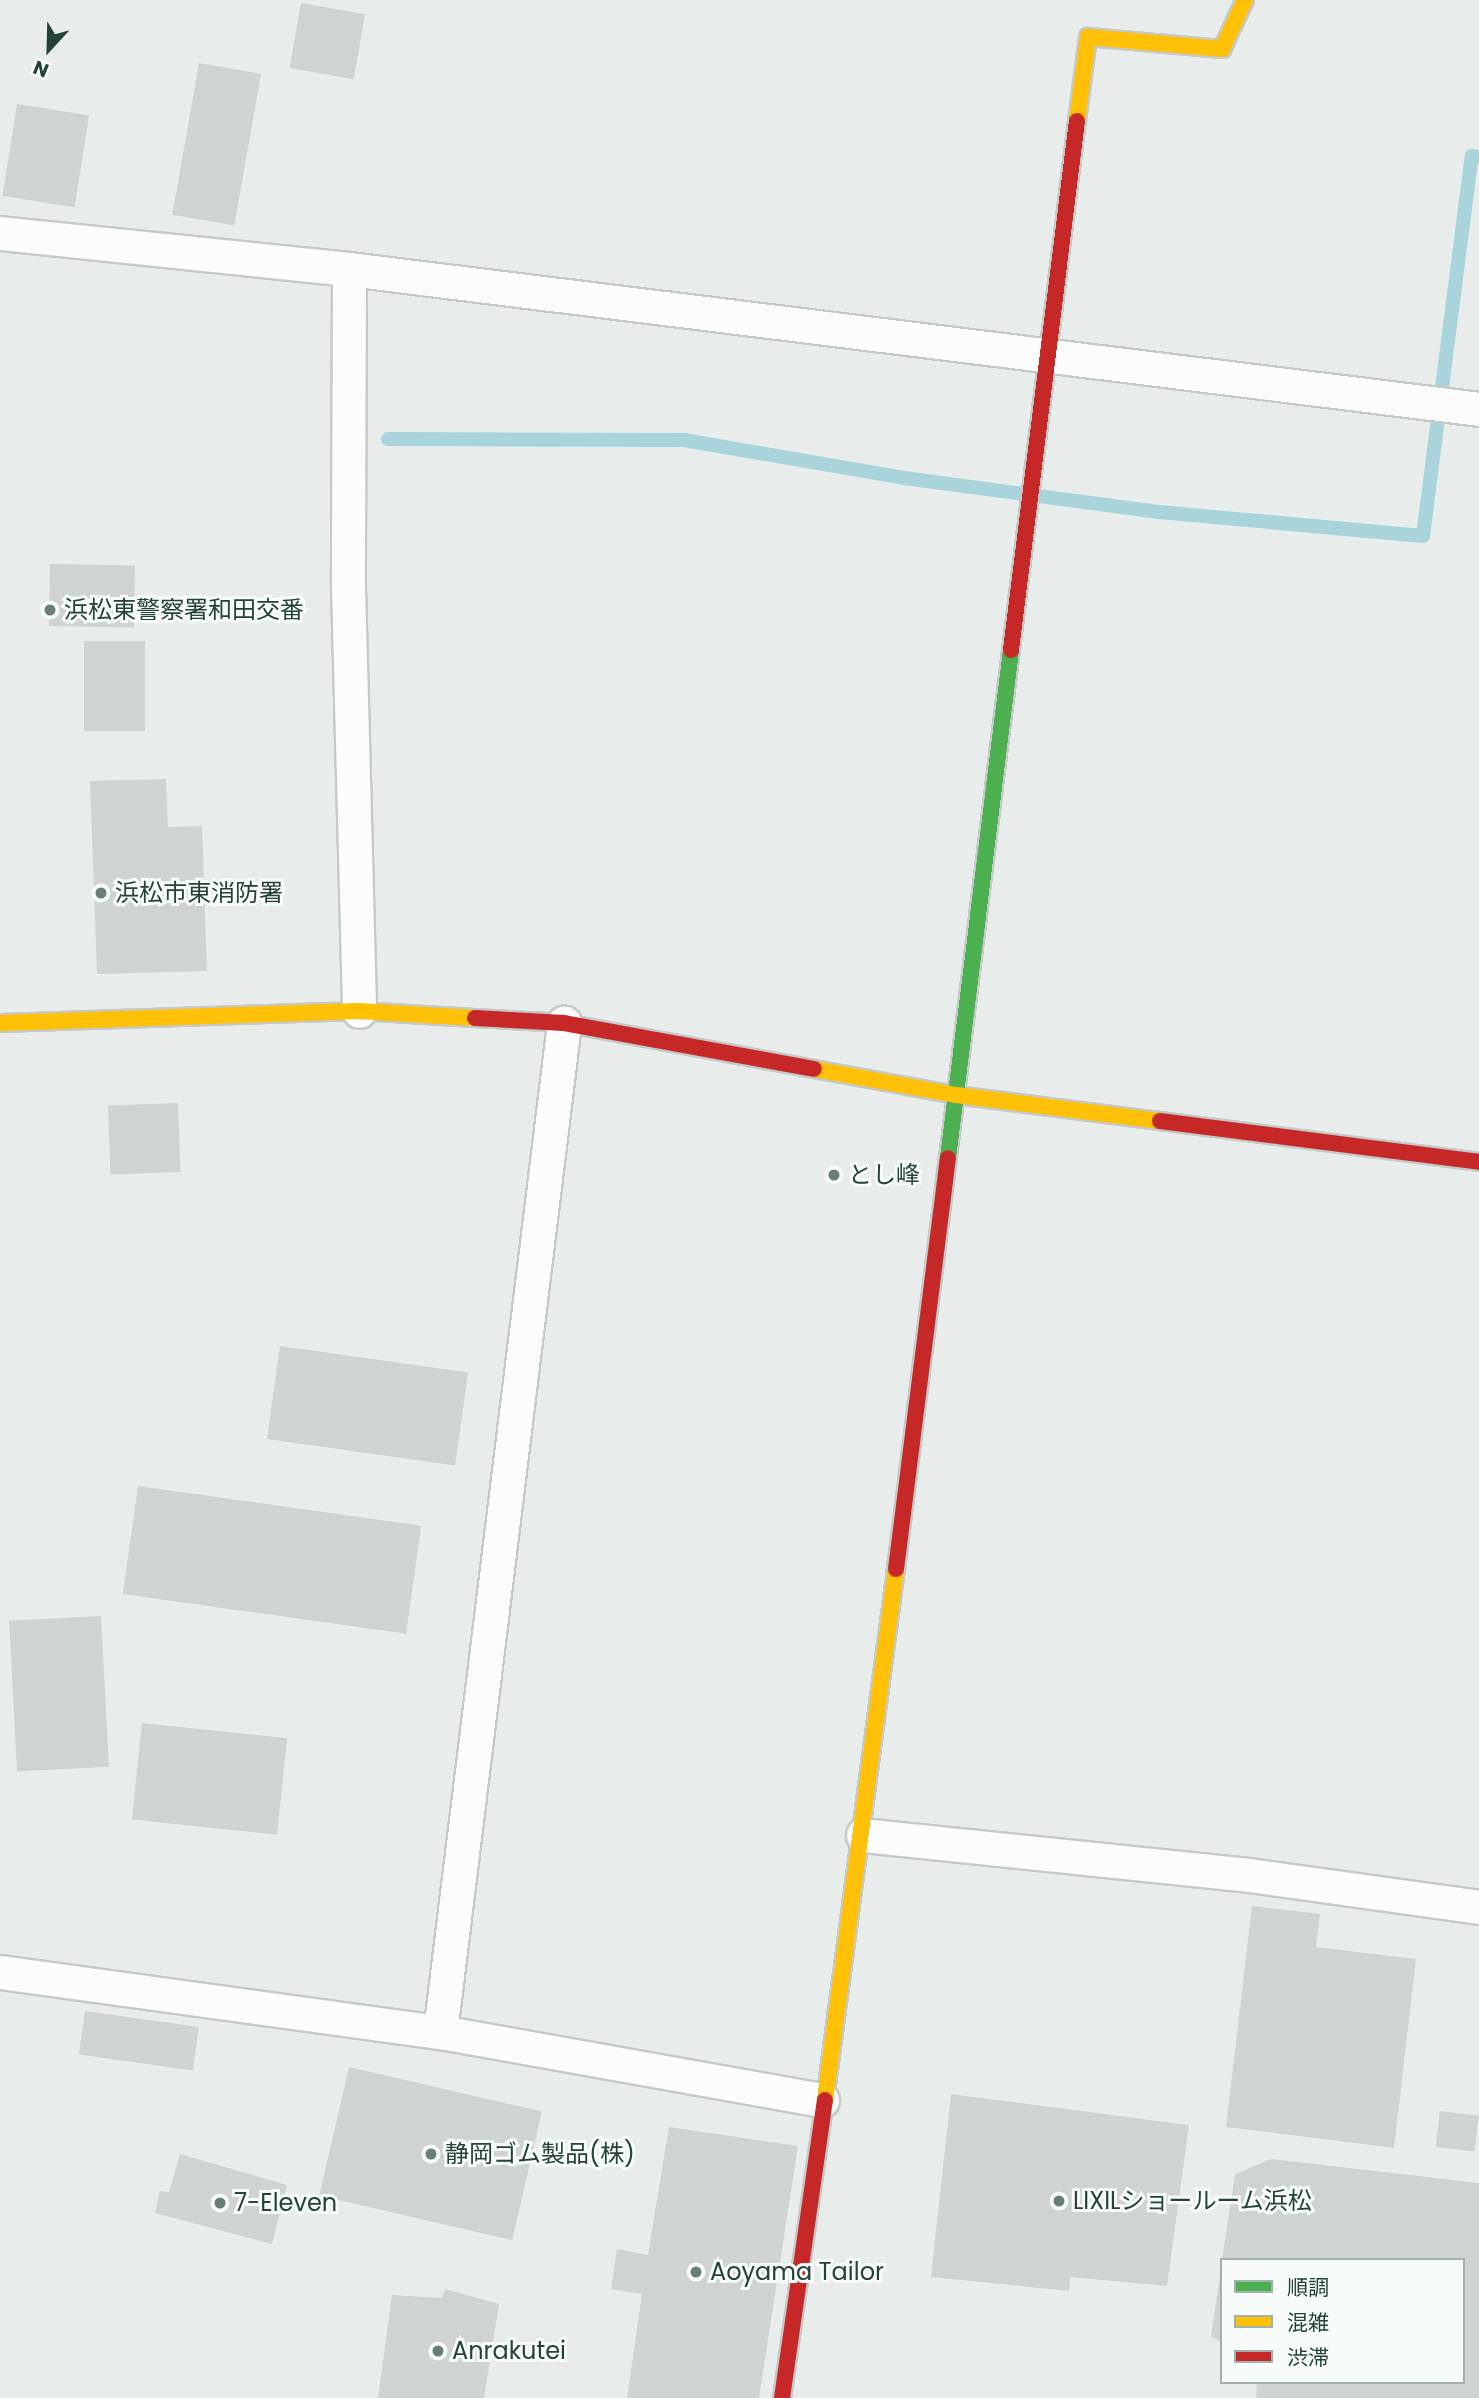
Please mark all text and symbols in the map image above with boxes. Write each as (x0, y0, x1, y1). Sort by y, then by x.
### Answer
north arrow (14, 14, 84, 84)
text: N (29, 54, 53, 84)
place label: 浜松東警察署和田交番 (64, 596, 304, 624)
marker: 浜松東警察署和田交番 (42, 602, 58, 618)
place label: 浜松市東消防署 (115, 879, 283, 907)
marker: 浜松市東消防署 (93, 885, 109, 901)
place label: とし峰 (848, 1161, 920, 1189)
marker: とし峰 (826, 1167, 842, 1183)
place label: 静岡ゴム製品(株) (445, 2140, 635, 2168)
marker: 静岡ゴム製品(株) (423, 2146, 439, 2162)
place label: LIXILショールーム浜松 (1073, 2187, 1312, 2215)
place label: 7-Eleven (234, 2189, 337, 2217)
marker: LIXILショールーム浜松 (1051, 2193, 1067, 2209)
marker: 7-Eleven (212, 2195, 228, 2211)
place label: Aoyama Tailor (710, 2258, 884, 2286)
legend (1220, 2258, 1465, 2384)
marker: Aoyama Tailor (688, 2264, 704, 2280)
text: 順調 (1287, 2273, 1329, 2302)
text: 混雑 (1287, 2308, 1329, 2337)
place label: Anrakutei (452, 2337, 566, 2365)
marker: Anrakutei (430, 2343, 446, 2359)
text: 渋滞 (1287, 2343, 1329, 2372)

